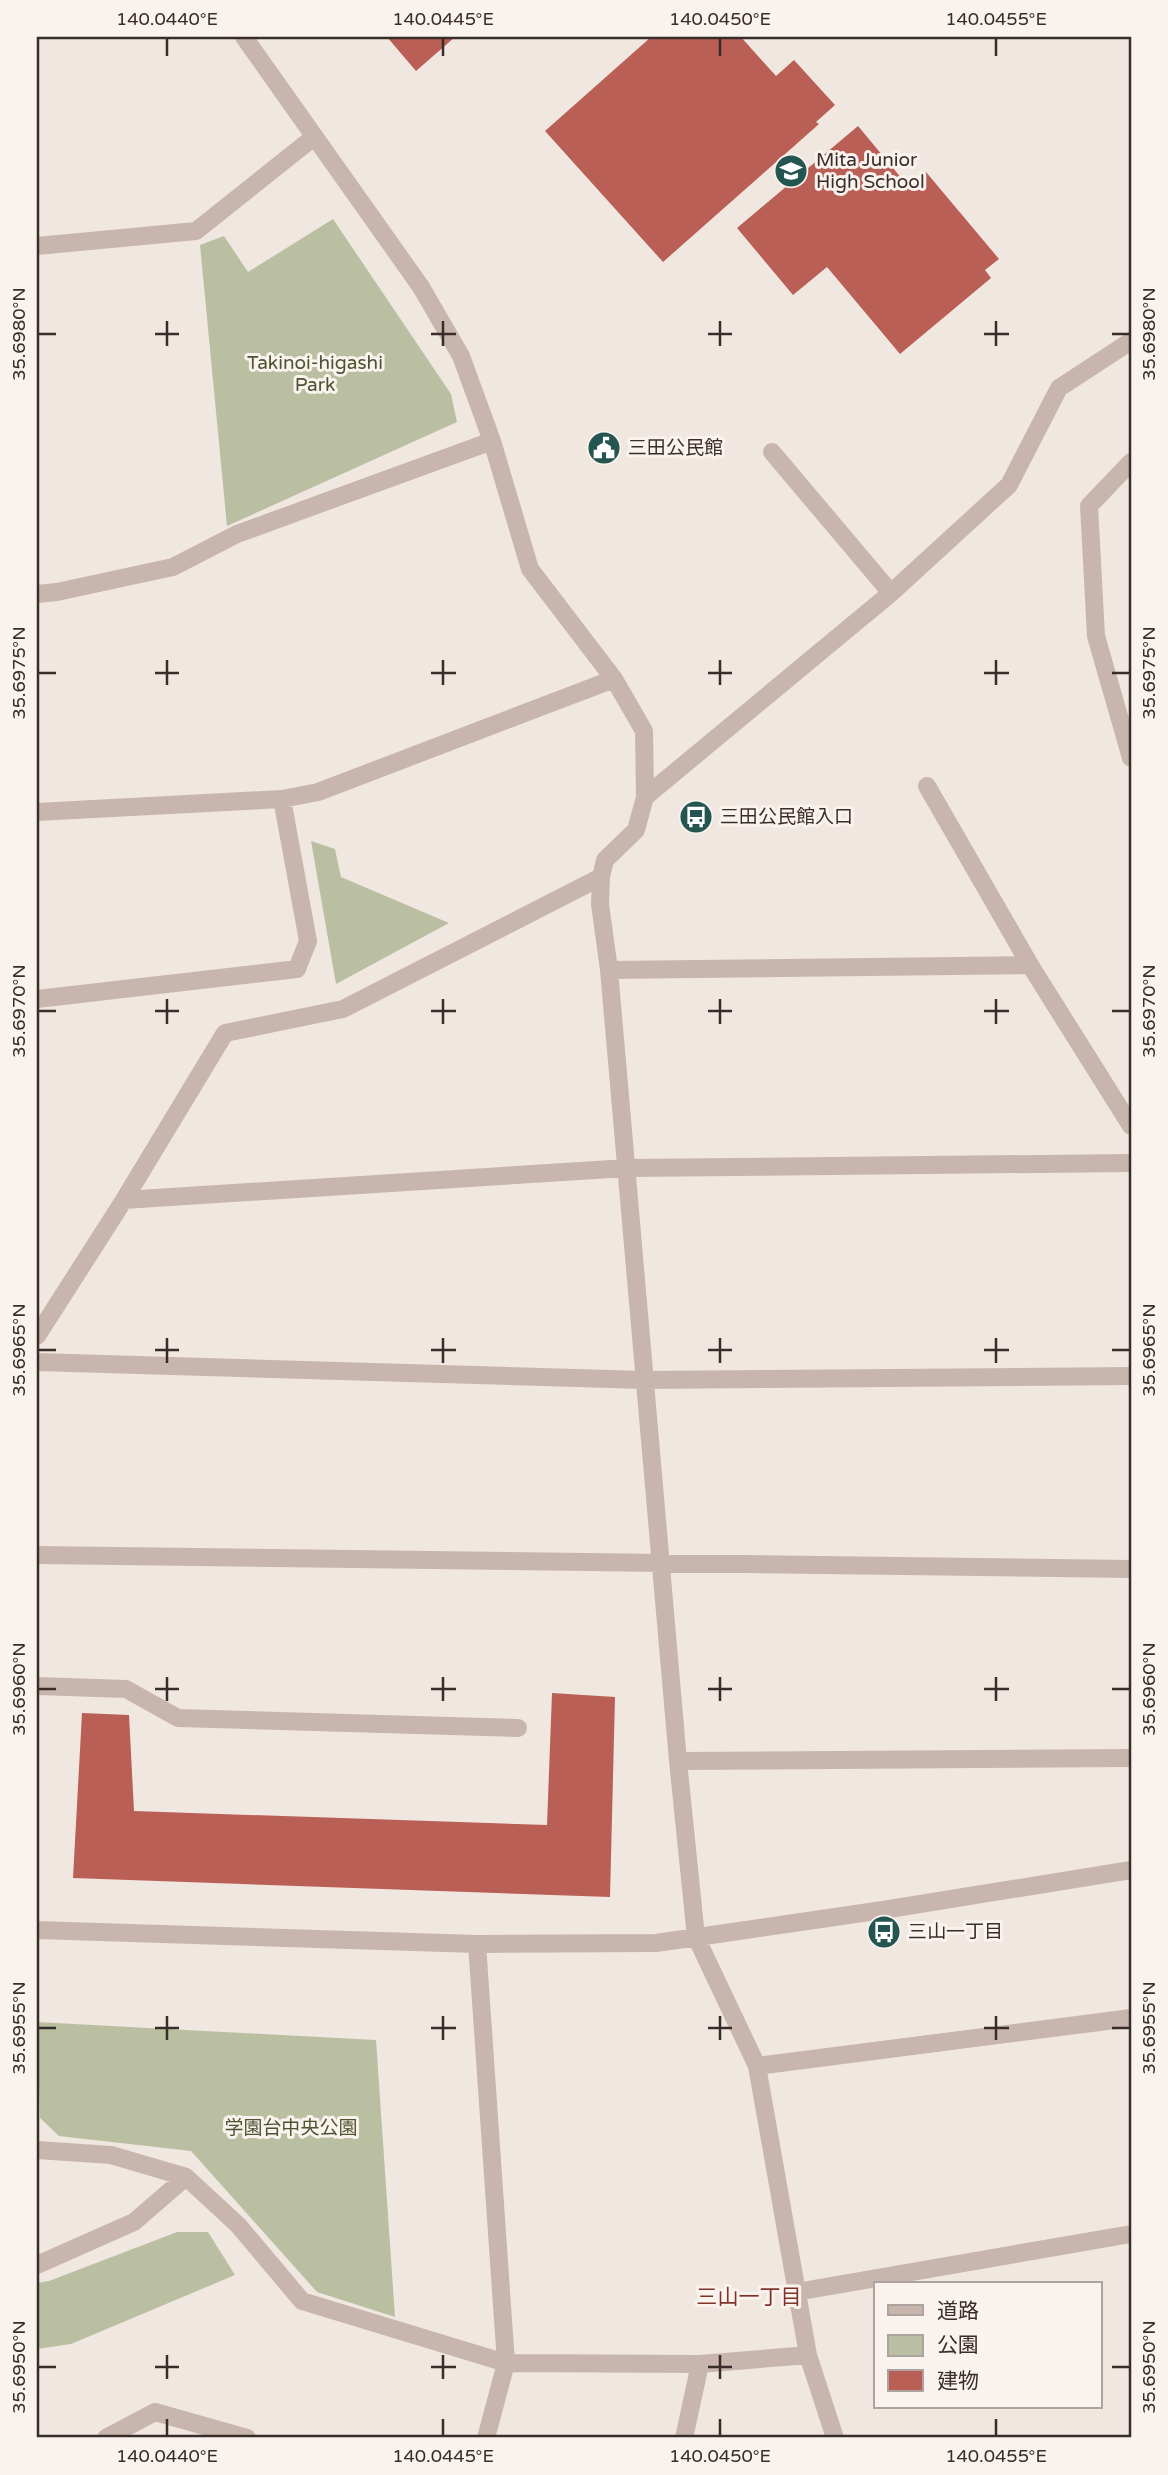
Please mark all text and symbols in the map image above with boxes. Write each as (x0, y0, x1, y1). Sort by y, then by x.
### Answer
text: 140.0440°E (116, 8, 218, 30)
text: 140.0445°E (392, 8, 494, 30)
text: 140.0450°E (669, 8, 771, 30)
text: 140.0455°E (945, 8, 1047, 30)
place label: Mita Junior High School (816, 149, 925, 193)
school or university icon: Mita Junior High School (772, 152, 810, 190)
text: 35.6980°N (8, 287, 30, 381)
text: 35.6980°N (1138, 287, 1160, 381)
park label: Takinoi-higashi Park (247, 352, 383, 396)
public building icon: 三田公民館 (585, 429, 623, 467)
place label: 三田公民館 (628, 437, 723, 459)
text: 35.6975°N (8, 626, 30, 720)
text: 35.6975°N (1138, 626, 1160, 720)
bus stop icon: 三田公民館入口 (677, 798, 715, 836)
place label: 三田公民館入口 (720, 806, 853, 828)
text: 35.6970°N (8, 964, 30, 1058)
text: 35.6970°N (1138, 964, 1160, 1058)
text: 35.6965°N (8, 1303, 30, 1397)
text: 35.6965°N (1138, 1303, 1160, 1397)
text: 35.6960°N (8, 1642, 30, 1736)
text: 35.6960°N (1138, 1642, 1160, 1736)
bus stop icon: 三山一丁目 (865, 1913, 903, 1951)
place label: 三山一丁目 (908, 1921, 1003, 1943)
text: 35.6955°N (8, 1981, 30, 2075)
text: 35.6955°N (1138, 1981, 1160, 2075)
park label: 学園台中央公園 (224, 2117, 358, 2139)
legend (874, 2282, 1102, 2408)
district label: 三山一丁目 (697, 2285, 802, 2310)
text: 道路 (937, 2299, 979, 2324)
text: 35.6950°N (8, 2320, 30, 2414)
text: 35.6950°N (1138, 2320, 1160, 2414)
text: 公園 (937, 2333, 979, 2358)
text: 建物 (937, 2369, 979, 2394)
text: 140.0440°E (116, 2445, 218, 2467)
text: 140.0445°E (392, 2445, 494, 2467)
text: 140.0450°E (669, 2445, 771, 2467)
text: 140.0455°E (945, 2445, 1047, 2467)

